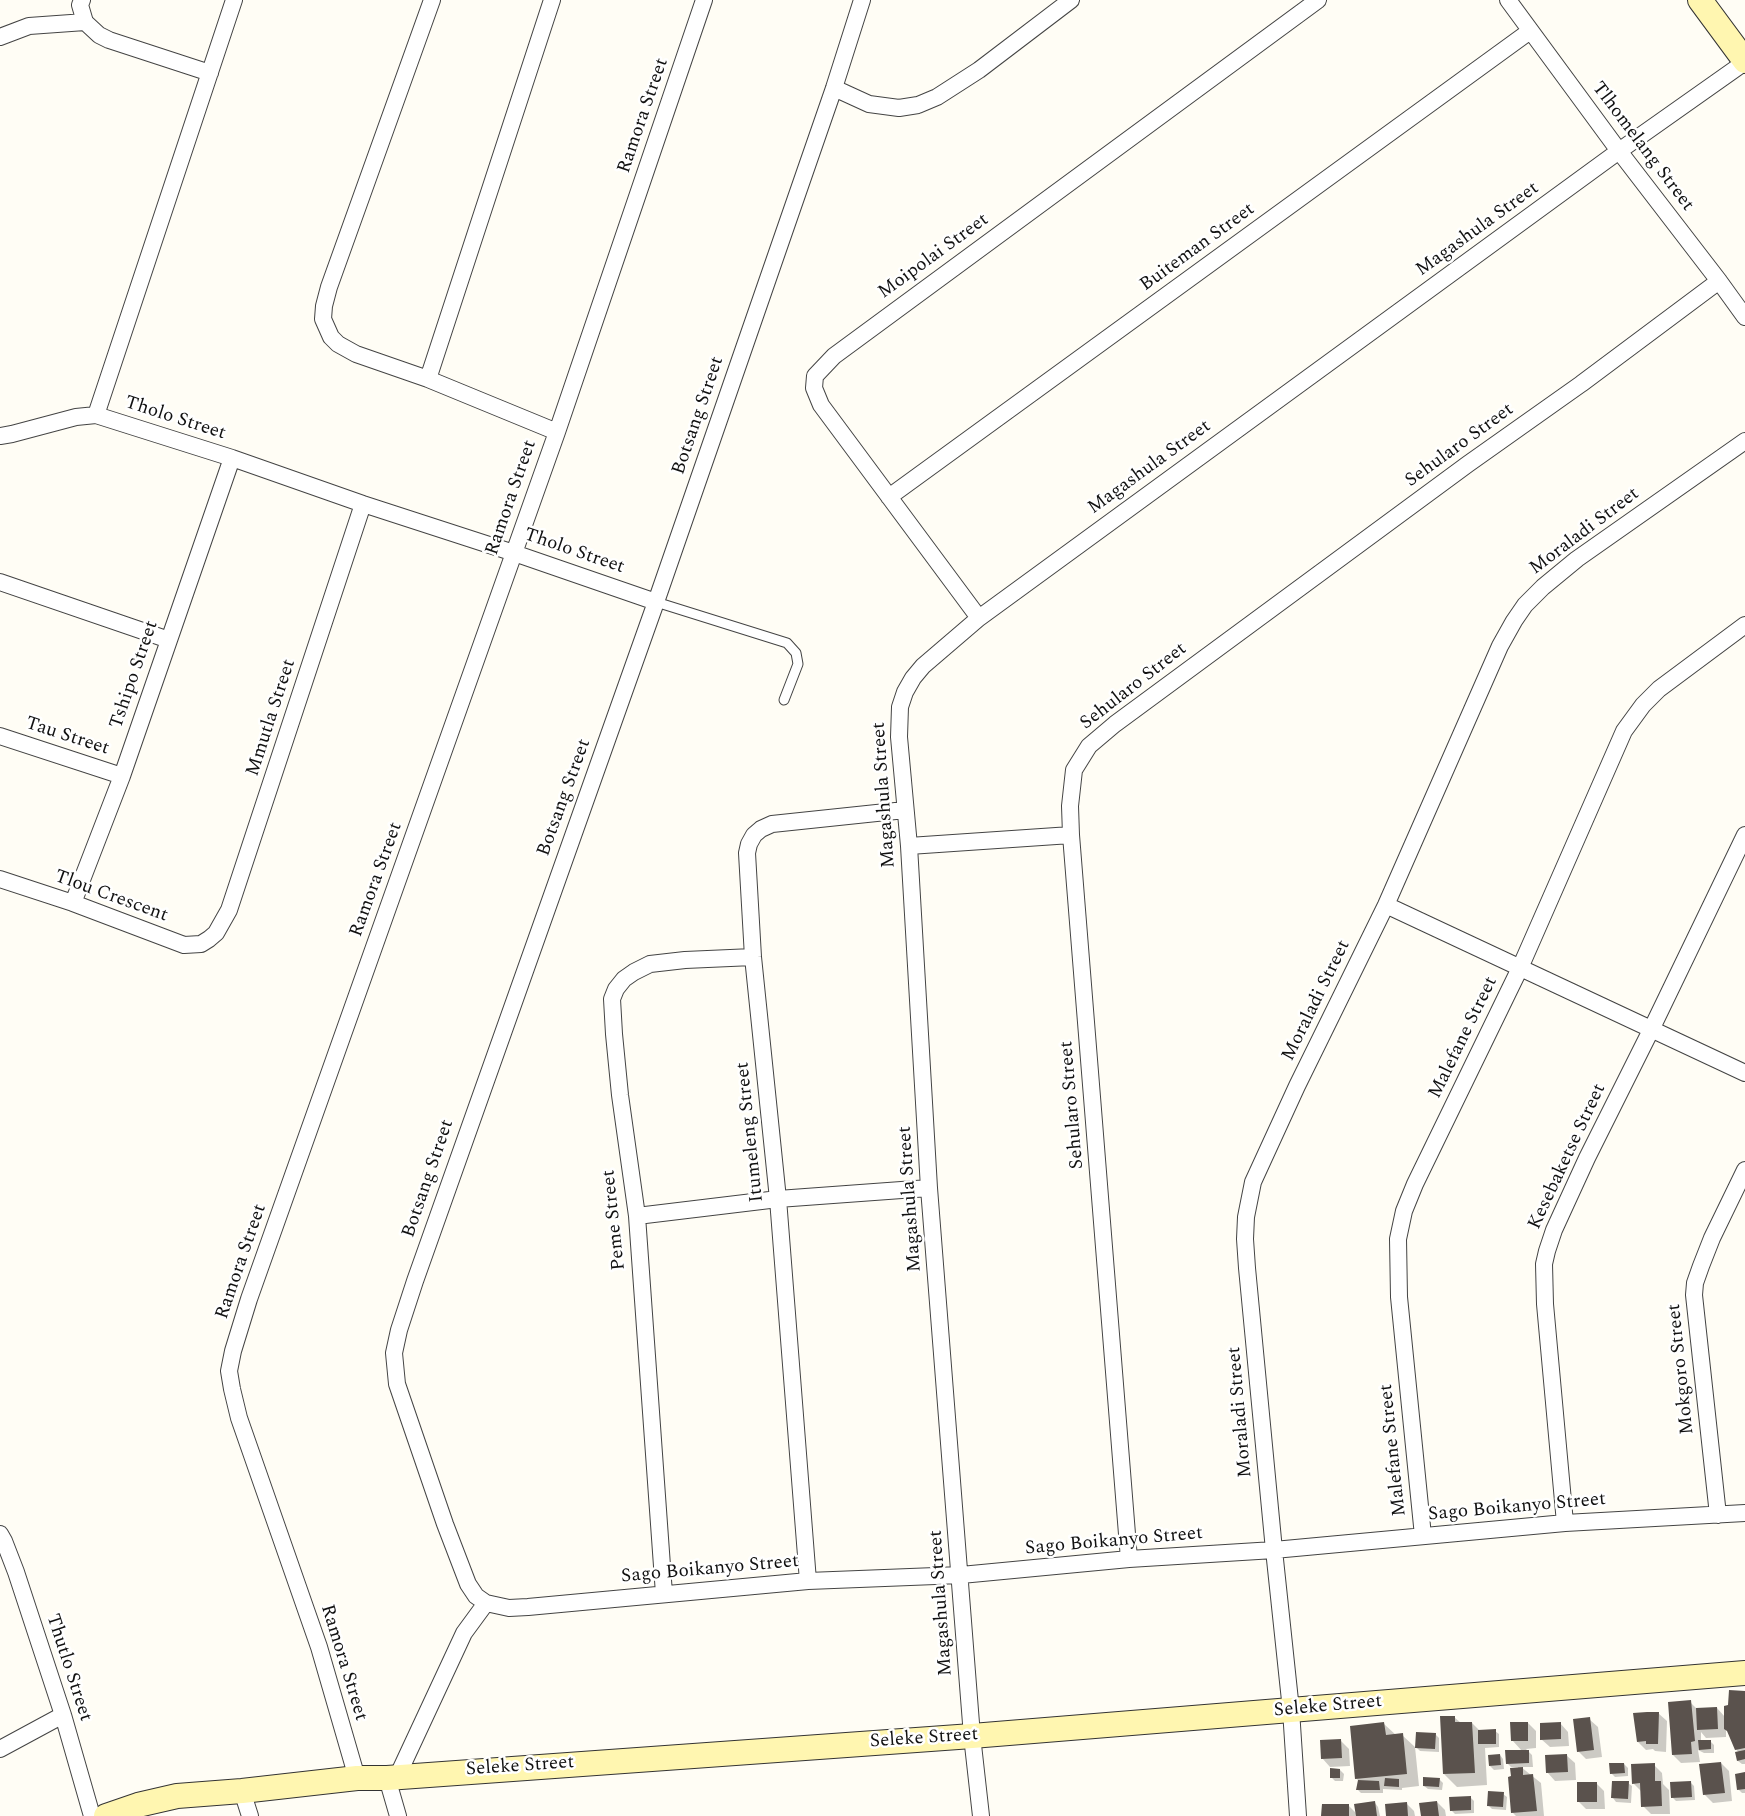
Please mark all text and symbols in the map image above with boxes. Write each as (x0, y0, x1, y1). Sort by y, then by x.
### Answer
street label: Ramora Street (614, 55, 674, 177)
street label: Tlhomelang Street (1586, 78, 1698, 216)
street label: Magashula Street (1412, 178, 1544, 282)
street label: Buiteman Street (1136, 199, 1260, 297)
street label: Moipolai Street (874, 209, 994, 305)
street label: Botsang Street (668, 354, 730, 478)
street label: Tholo Street (122, 392, 228, 446)
street label: Sehularo Street (1401, 399, 1519, 493)
street label: Magashula Street (1084, 416, 1216, 520)
street label: Ramora Street (482, 437, 542, 559)
street label: Moraladi Street (1526, 483, 1644, 581)
street label: Tholo Street (521, 524, 627, 580)
street label: Tshipo Street (106, 618, 164, 732)
street label: Sehularo Street (1076, 638, 1192, 736)
street label: Mmutla Street (242, 657, 302, 779)
street label: Tau Street (22, 713, 112, 761)
street label: Magashula Street (869, 721, 901, 869)
street label: Botsang Street (533, 736, 597, 860)
street label: Ramora Street (346, 820, 408, 940)
street label: Tlou Crescent (51, 866, 171, 928)
street label: Moraladi Street (1278, 937, 1356, 1065)
street label: Malefane Street (1425, 973, 1503, 1103)
street label: Sehularo Street (1056, 1040, 1090, 1170)
street label: Itumeleng Street (732, 1061, 770, 1203)
street label: Kesebaketse Street (1524, 1081, 1612, 1233)
street label: Botsang Street (398, 1117, 460, 1241)
street label: Magashula Street (895, 1125, 927, 1273)
street label: Peme Street (598, 1169, 632, 1271)
street label: Ramora Street (212, 1201, 272, 1323)
street label: Mokgoro Street (1664, 1302, 1700, 1436)
street label: Moraladi Street (1224, 1346, 1258, 1478)
street label: Malefane Street (1376, 1383, 1412, 1517)
street label: Sago Boikanyo Street (1427, 1489, 1607, 1527)
street label: Sago Boikanyo Street (1024, 1523, 1204, 1561)
street label: Magashula Street (926, 1529, 958, 1677)
street label: Sago Boikanyo Street (620, 1551, 800, 1589)
street label: Ramora Street (315, 1602, 371, 1724)
street label: Thutlo Street (40, 1611, 96, 1725)
street label: Seleke Street (1273, 1691, 1383, 1723)
street label: Seleke Street (869, 1724, 979, 1754)
street label: Seleke Street (465, 1752, 575, 1782)

